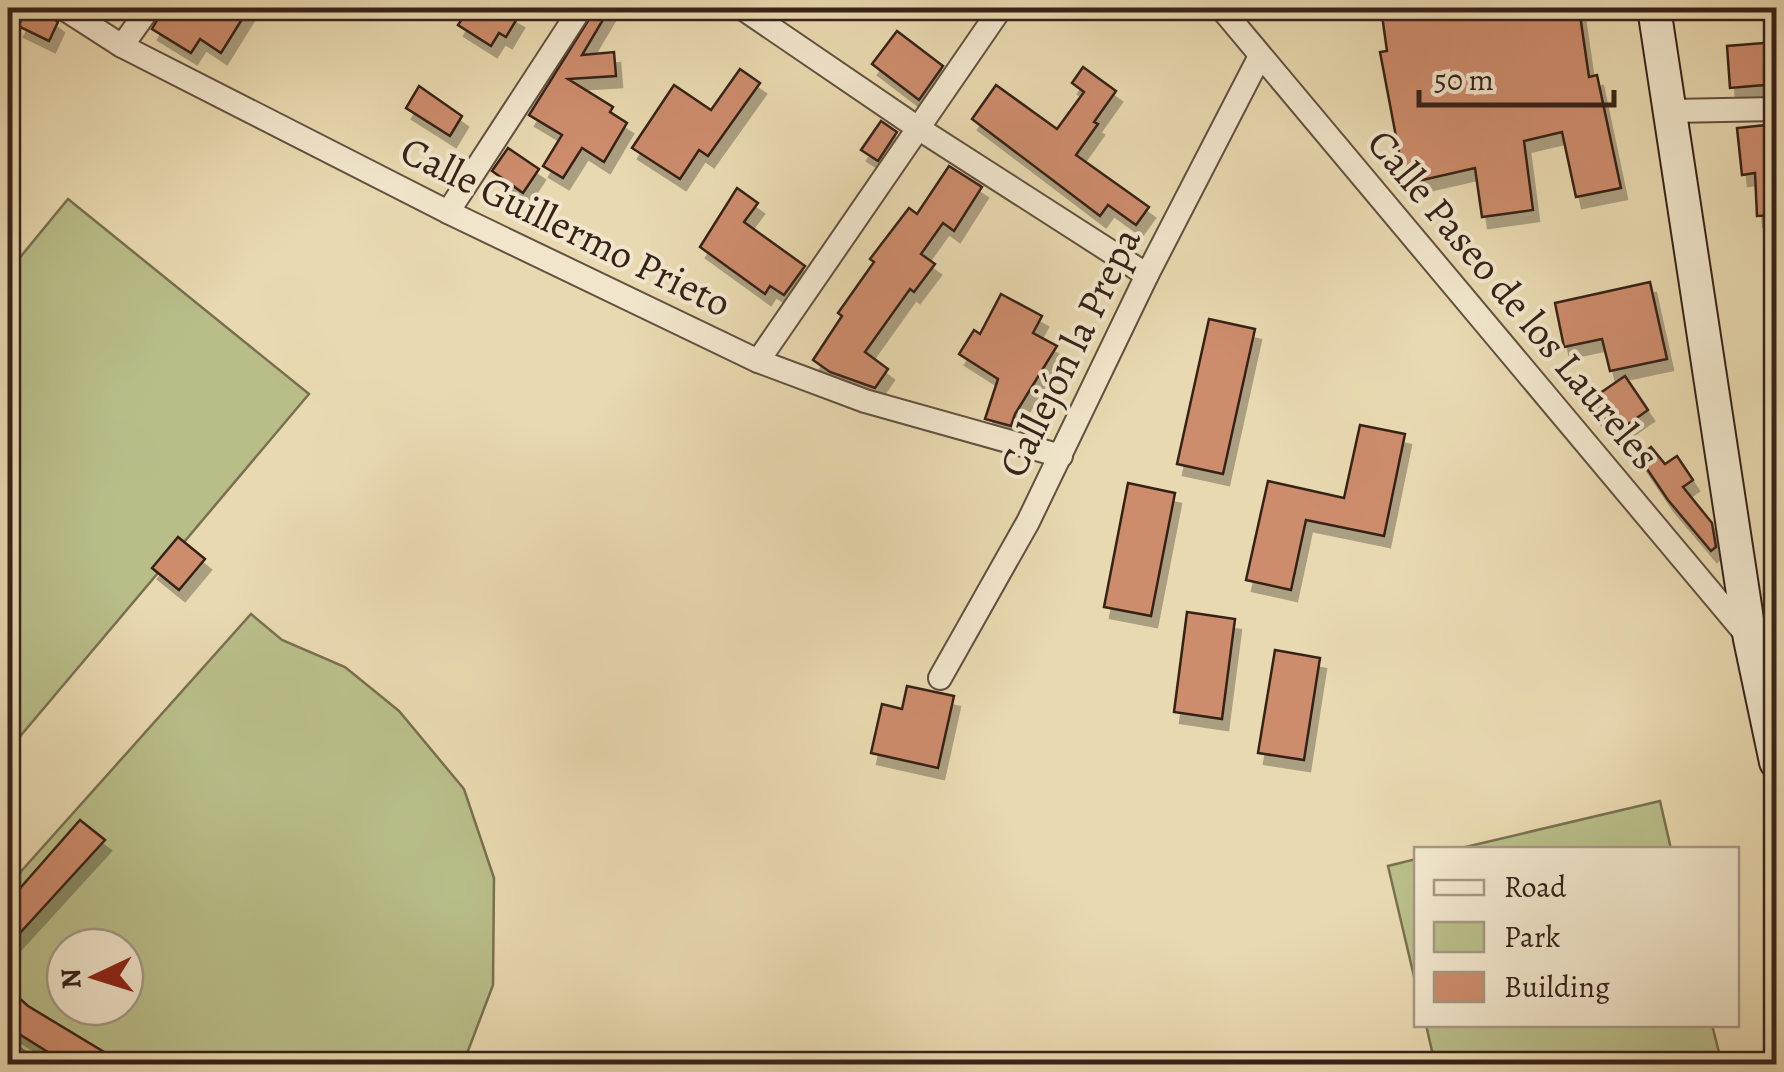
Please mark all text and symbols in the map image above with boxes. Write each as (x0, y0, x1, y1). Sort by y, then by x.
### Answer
scale bar (1419, 45, 1614, 107)
text: 50 m (1434, 60, 1494, 100)
street label: Calle Paseo de los Laureles (1355, 117, 1673, 481)
street label: Calle Guillermo Prieto (391, 123, 740, 330)
street label: Callejón la Prepa (985, 218, 1154, 486)
legend (1414, 847, 1739, 1027)
text: Road (1504, 867, 1567, 907)
text: Park (1504, 917, 1560, 957)
north arrow (45, 927, 145, 1027)
text: N (51, 967, 91, 990)
text: Building (1504, 967, 1610, 1007)

